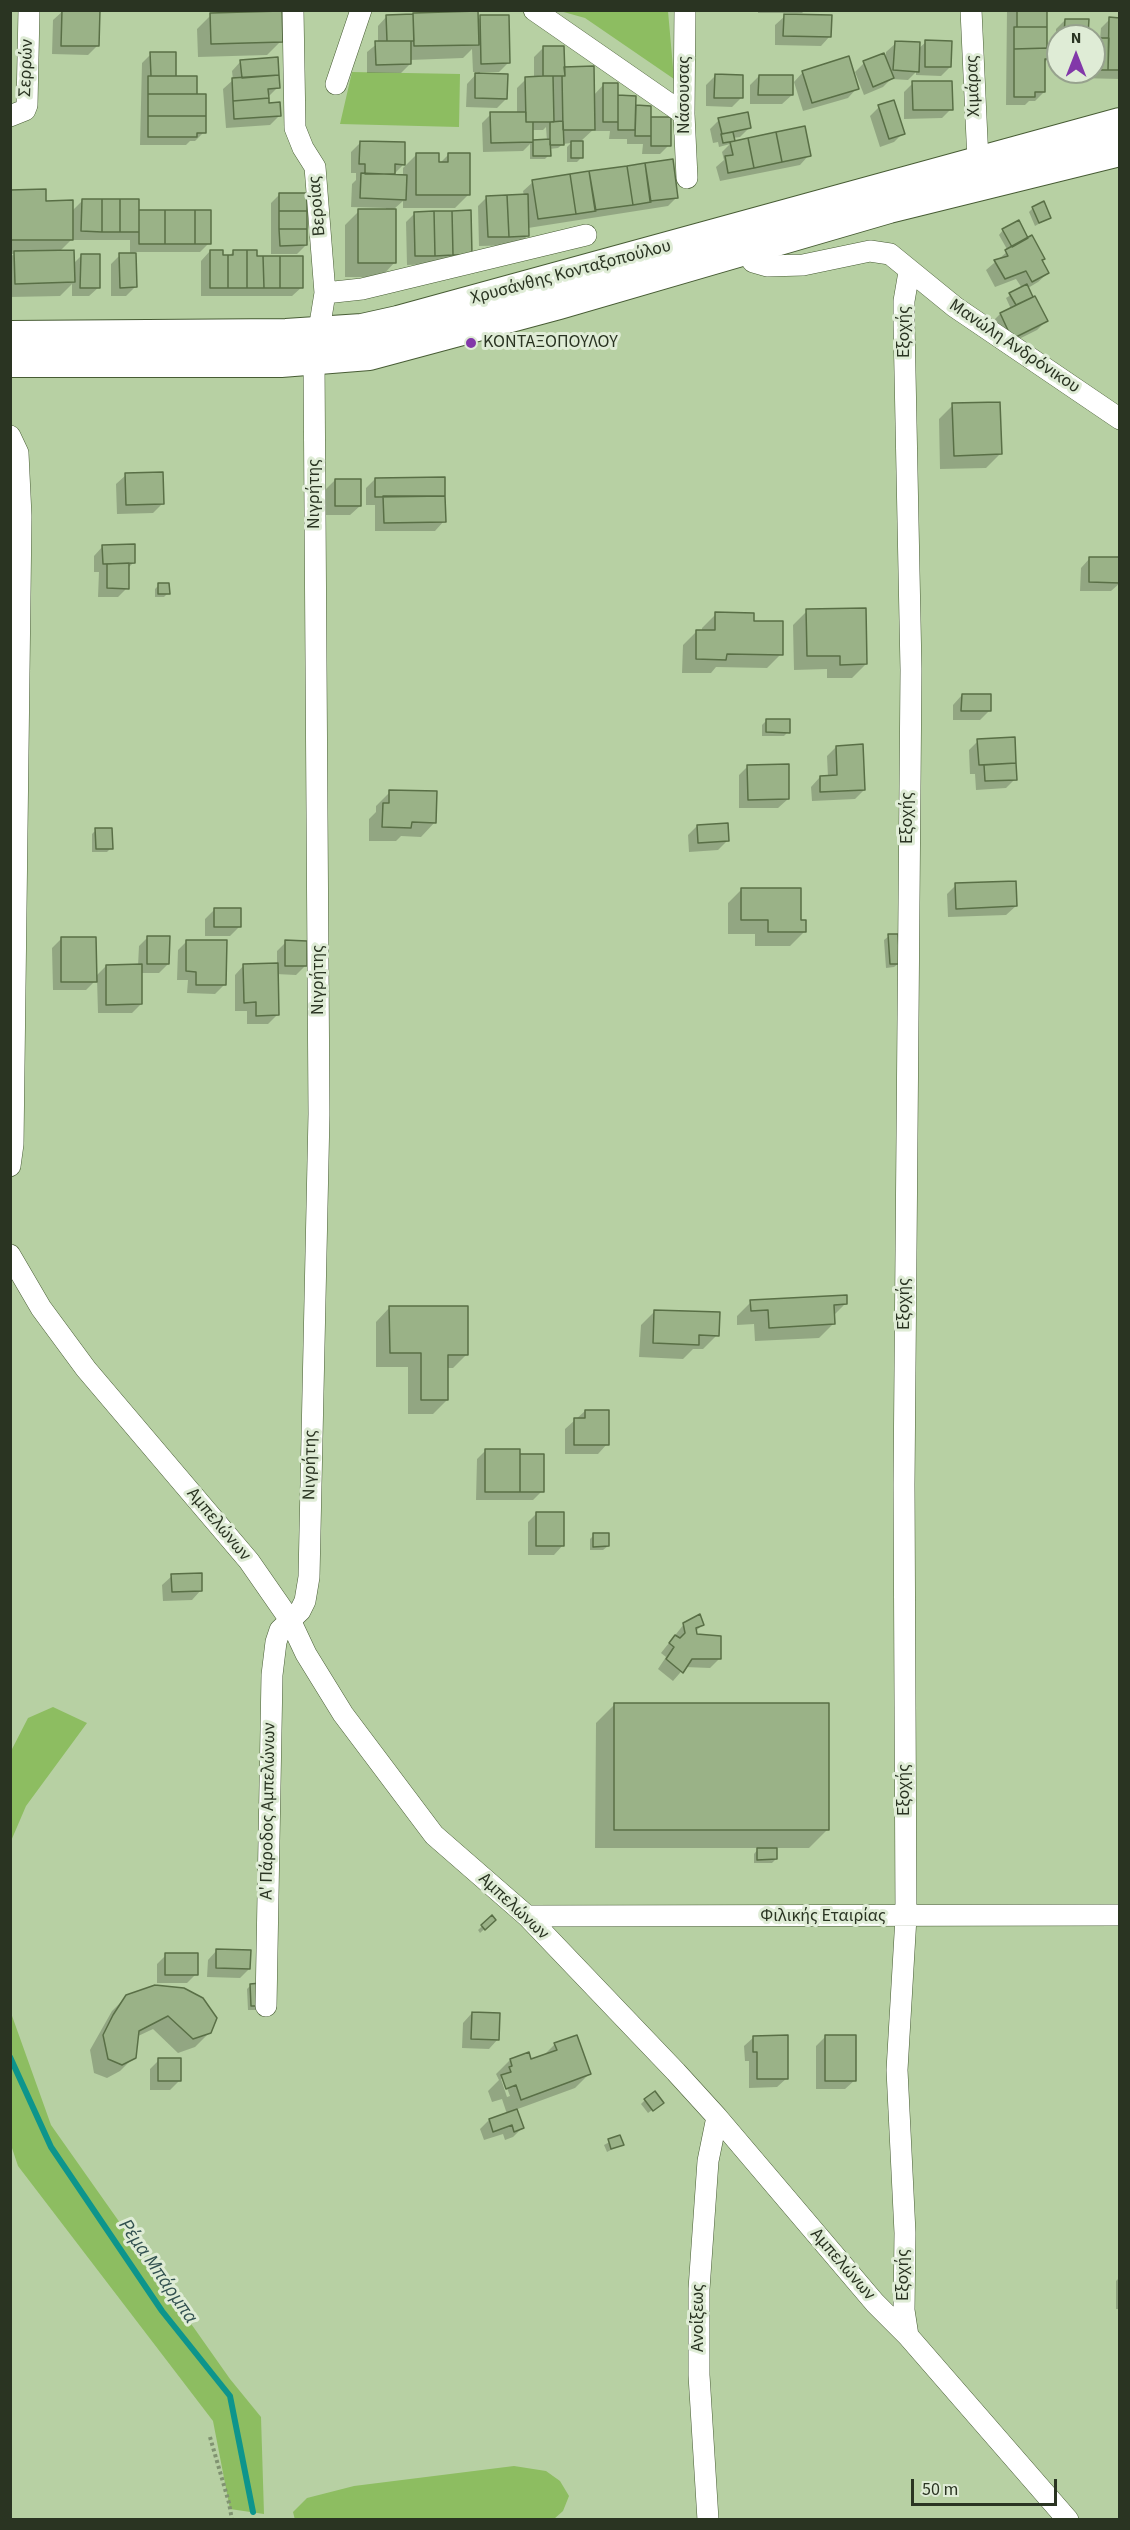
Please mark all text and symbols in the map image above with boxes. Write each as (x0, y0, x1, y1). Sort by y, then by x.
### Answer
north arrow (1046, 24, 1106, 84)
text: N (1071, 27, 1081, 49)
street label: Σερρών (15, 39, 39, 97)
street label: Χιμάρας (962, 55, 986, 117)
street label: Νάσουσας (674, 56, 696, 134)
street label: Βεροίας (305, 175, 331, 237)
street label: Χρυσάνθης Κονταξοπούλου (468, 236, 674, 310)
street label: Μανώλη Ανδρόνικου (944, 295, 1084, 399)
street label: Εξοχής (894, 306, 916, 358)
place label: ΚΟΝΤΑΞΟΠΟΥΛΟΥ (483, 332, 618, 354)
marker: ΚΟΝΤΑΞΟΠΟΥΛΟΥ (464, 336, 478, 350)
street label: Νιγρήτης (304, 459, 326, 529)
street label: Εξοχής (897, 792, 919, 844)
street label: Νιγρήτης (308, 945, 330, 1015)
street label: Εξοχής (894, 1278, 916, 1330)
street label: Νιγρήτης (300, 1430, 322, 1500)
street label: Αμπελώνων (181, 1484, 255, 1566)
street label: Α' Πάροδος Αμπελώνων (257, 1722, 281, 1900)
street label: Εξοχής (894, 1764, 916, 1816)
street label: Αμπελώνων (473, 1869, 553, 1945)
street label: Φιλικής Εταιρίας (760, 1906, 886, 1928)
water label: Ρέμα Μπάρμπα (112, 2215, 202, 2329)
street label: Αμπελώνων (805, 2224, 879, 2306)
street label: Εξοχής (893, 2249, 915, 2301)
street label: Ανοίξεως (688, 2284, 710, 2352)
scale bar (914, 2467, 1060, 2505)
text: 50 m (922, 2477, 958, 2502)

